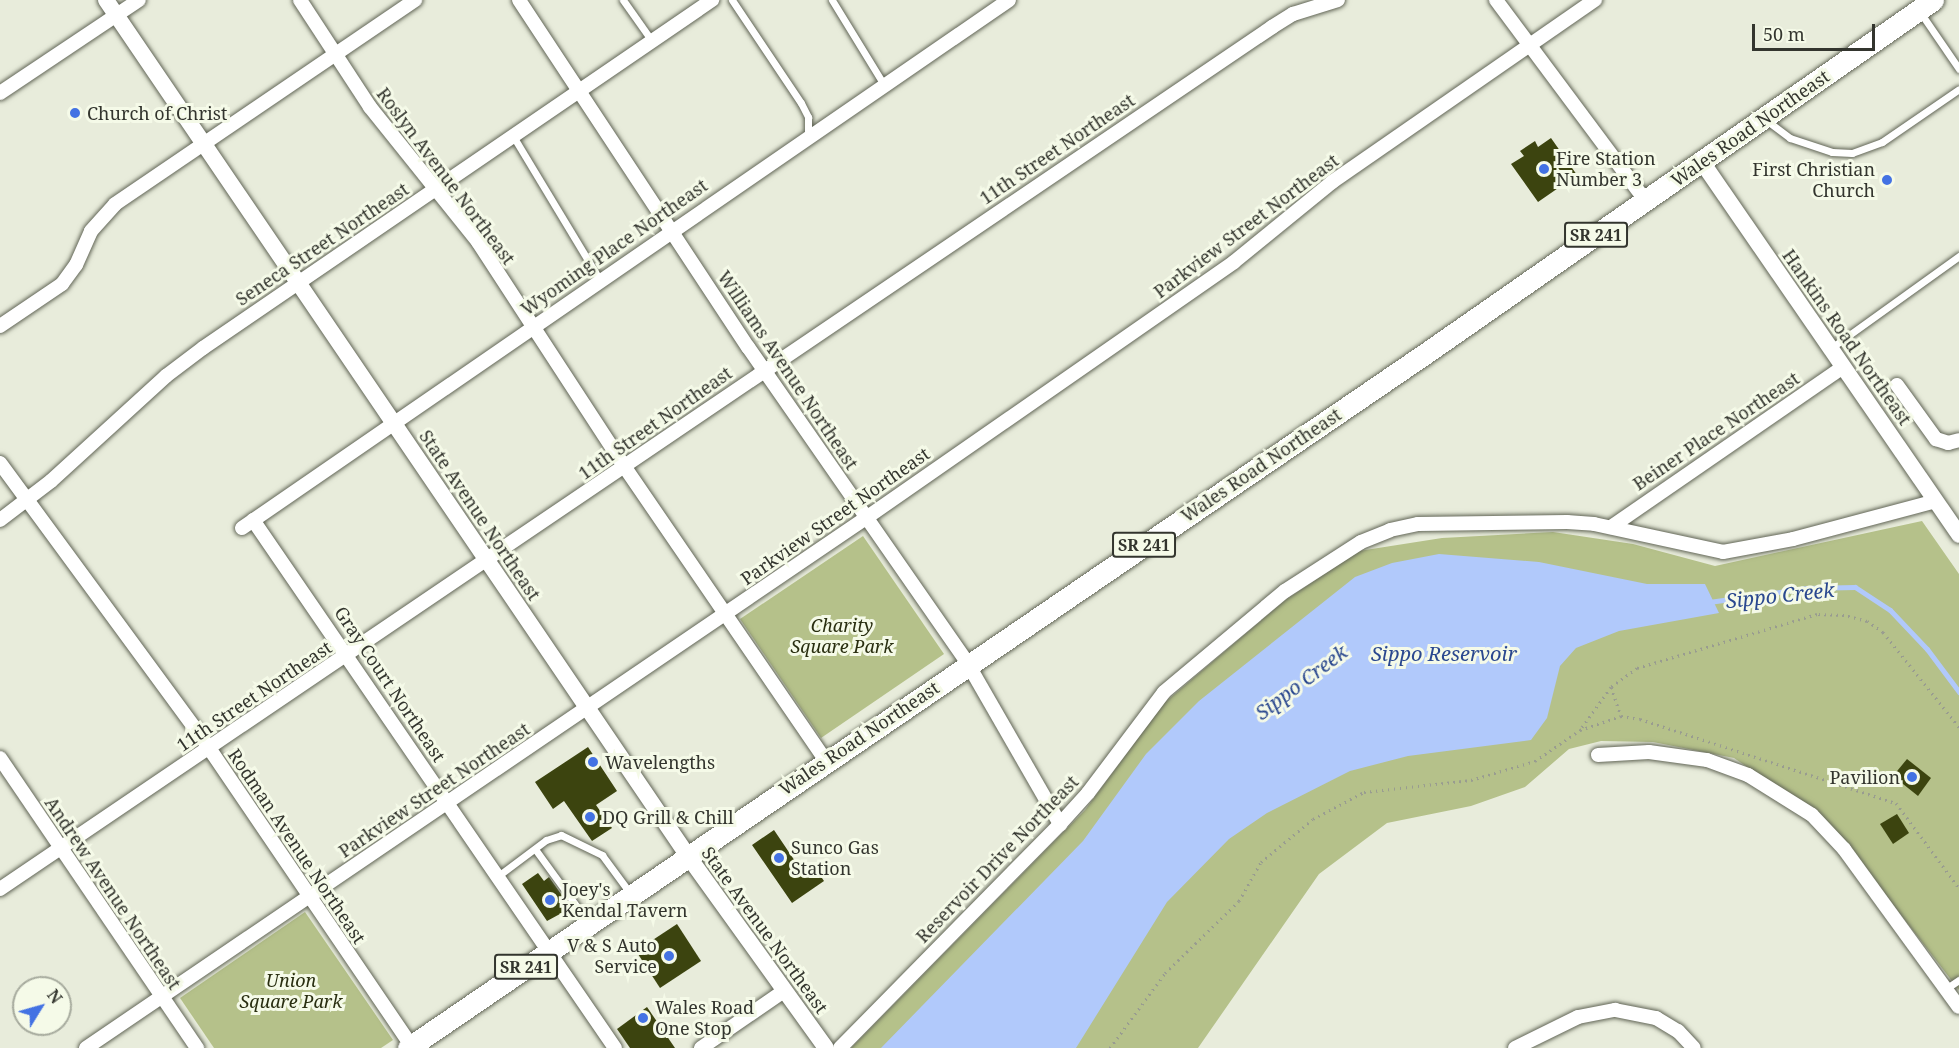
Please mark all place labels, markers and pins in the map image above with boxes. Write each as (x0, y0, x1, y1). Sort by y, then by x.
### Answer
place label: Church of Christ (87, 102, 227, 124)
marker: Church of Christ (68, 106, 82, 120)
place label: Fire Station Number 3 (1556, 148, 1656, 190)
place label: First Christian Church (1752, 159, 1875, 201)
marker: Fire Station Number 3 (1537, 162, 1551, 176)
marker: First Christian Church (1880, 173, 1894, 187)
place label: Wavelengths (605, 751, 715, 773)
marker: Wavelengths (586, 755, 600, 769)
place label: Pavilion (1829, 766, 1900, 788)
marker: Pavilion (1905, 770, 1919, 784)
place label: DQ Grill & Chill (602, 806, 733, 828)
marker: DQ Grill & Chill (583, 810, 597, 824)
place label: Sunco Gas Station (791, 837, 879, 880)
marker: Sunco Gas Station (772, 851, 786, 865)
place label: Joey's Kendal Tavern (562, 879, 688, 922)
marker: Joey's Kendal Tavern (543, 893, 557, 907)
place label: V & S Auto Service (567, 935, 657, 978)
marker: V & S Auto Service (662, 949, 676, 963)
place label: Wales Road One Stop (655, 997, 754, 1040)
marker: Wales Road One Stop (636, 1011, 650, 1025)

